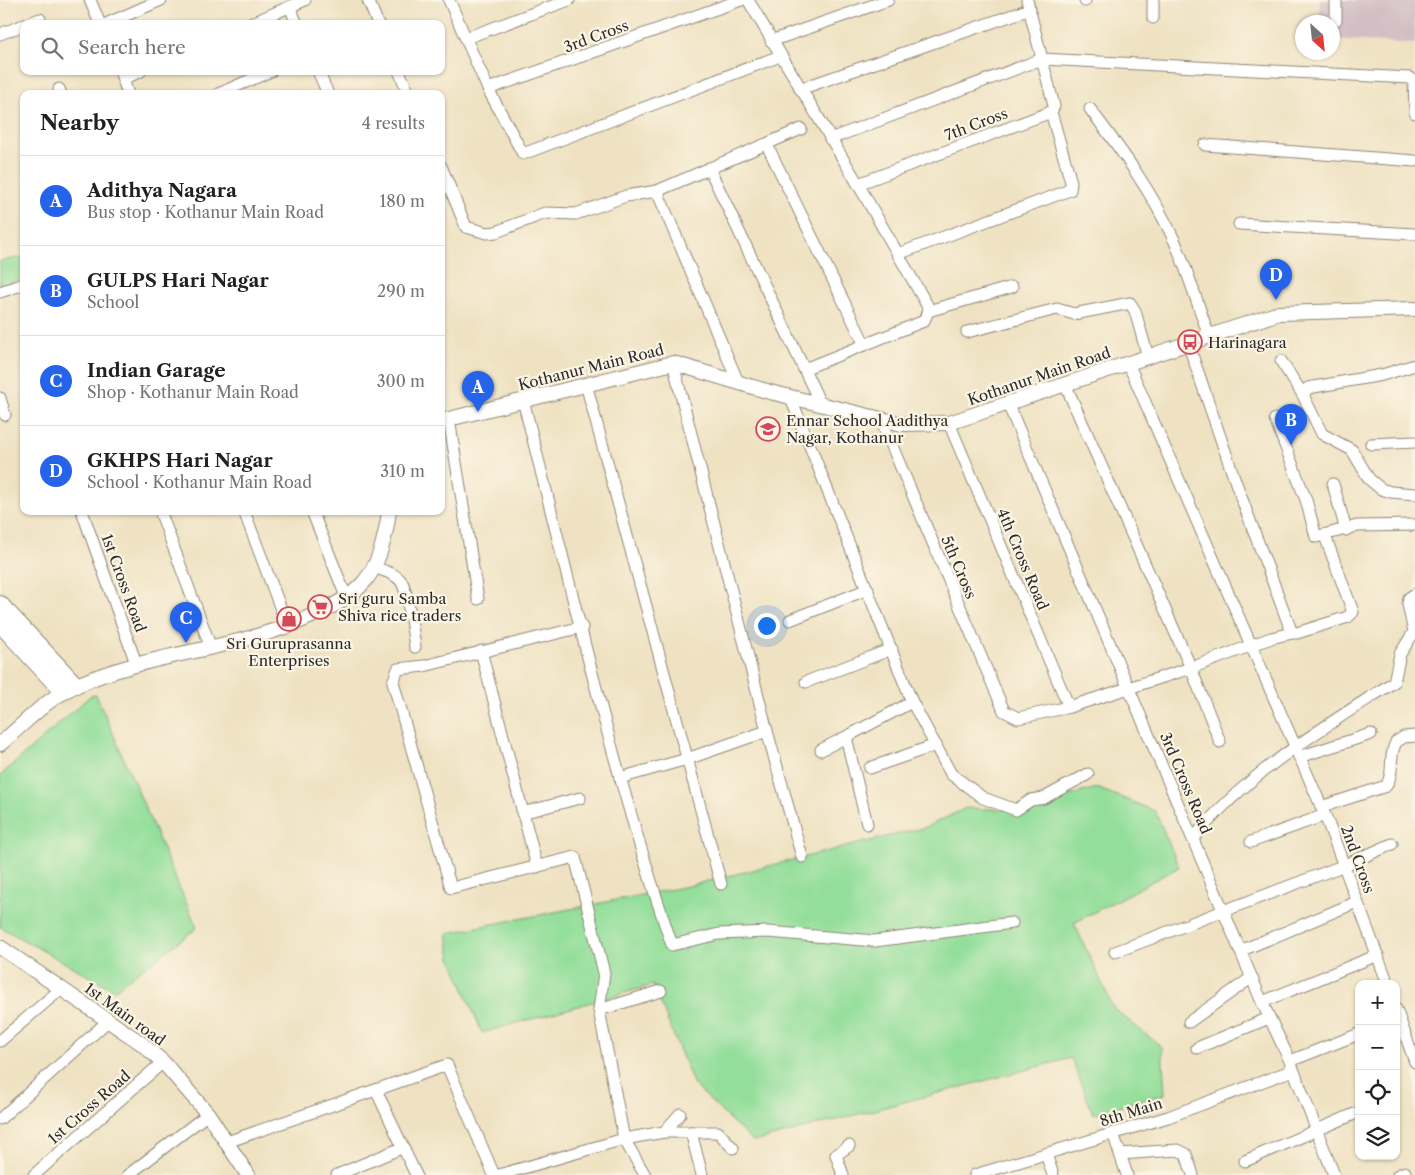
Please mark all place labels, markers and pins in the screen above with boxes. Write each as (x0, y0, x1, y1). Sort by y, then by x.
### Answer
pin: D (1260, 259, 1292, 300)
bus stop icon: Harinagara (1177, 329, 1203, 355)
place label: Harinagara (1208, 333, 1287, 352)
pin: A (462, 371, 494, 412)
pin: B (1275, 404, 1307, 445)
place label: Ennar School Aadithya Nagar, Kothanur (786, 411, 949, 447)
school or university icon: Ennar School Aadithya Nagar, Kothanur (755, 416, 781, 442)
place label: Sri guru Samba Shiva rice traders (338, 589, 461, 625)
supermarket icon: Sri guru Samba Shiva rice traders (307, 594, 333, 620)
pin: C (170, 602, 202, 643)
shop icon: Sri Guruprasanna Enterprises (276, 606, 302, 632)
place label: Sri Guruprasanna Enterprises (226, 634, 352, 670)

